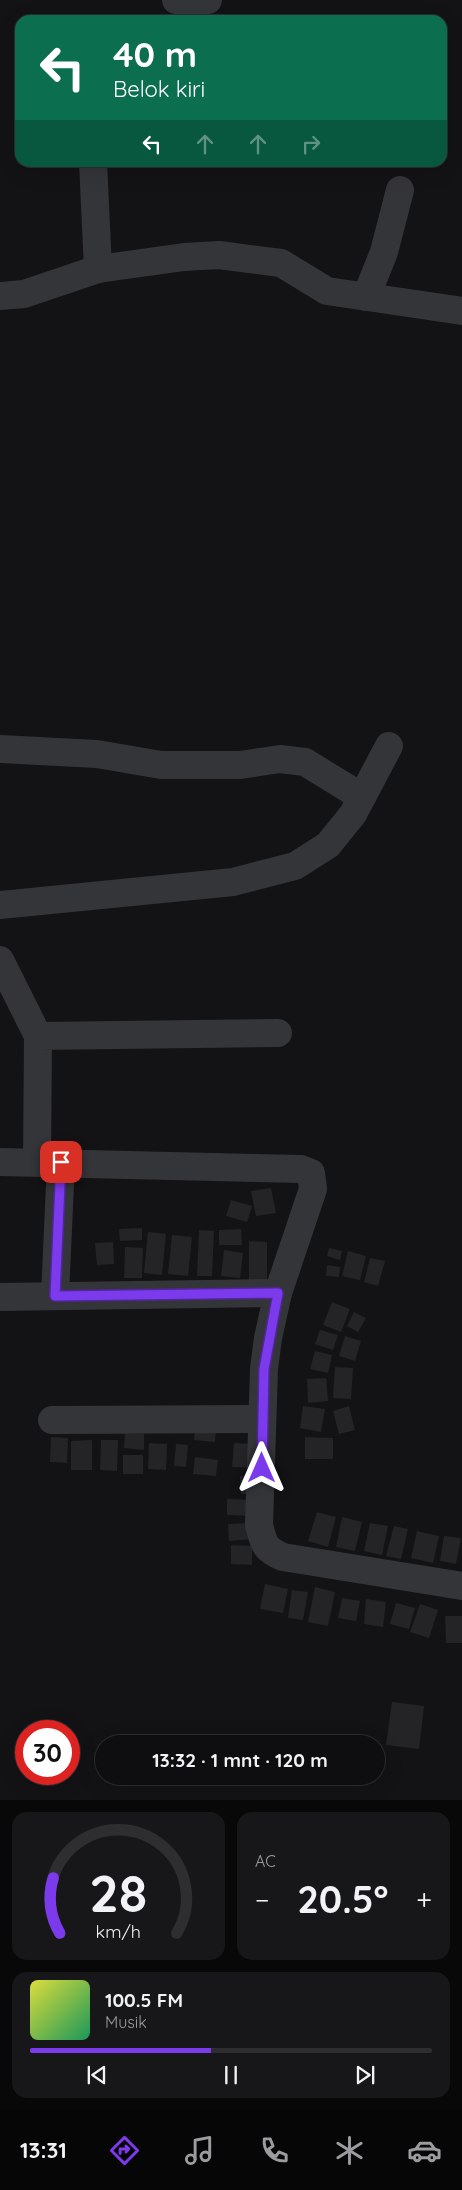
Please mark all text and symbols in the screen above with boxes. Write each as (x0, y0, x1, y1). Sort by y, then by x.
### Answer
text: 40 m (113, 32, 197, 76)
icon: left (30, 35, 95, 100)
text: Belok kiri (113, 75, 205, 103)
icon: left (138, 130, 166, 158)
icon: ahead (191, 130, 219, 158)
icon: ahead (244, 130, 272, 158)
icon: right (297, 130, 325, 158)
pin (40, 1141, 82, 1183)
icon: arrive (47, 1148, 75, 1176)
position arrow (235, 1441, 287, 1493)
speed limit sign: 30 (15, 1720, 80, 1785)
text: 13:32 · 1 mnt · 120 m (152, 1748, 328, 1772)
text: AC (255, 1851, 276, 1871)
text: 28 (89, 1860, 148, 1925)
text: 20.5° (297, 1875, 389, 1923)
text: − (255, 1882, 270, 1917)
text: + (416, 1882, 432, 1917)
text: km/h (96, 1920, 141, 1942)
text: 100.5 FM (105, 1988, 183, 2012)
text: Musik (105, 2012, 147, 2032)
icon: previous (83, 2061, 111, 2089)
icon: pause (217, 2061, 245, 2089)
icon: next (351, 2061, 379, 2089)
icon: directions (107, 2133, 142, 2168)
icon: music (182, 2133, 217, 2168)
icon: phone (257, 2133, 292, 2168)
icon: climate (332, 2133, 367, 2168)
icon: car (407, 2133, 442, 2168)
text: 13:31 (20, 2136, 67, 2164)

